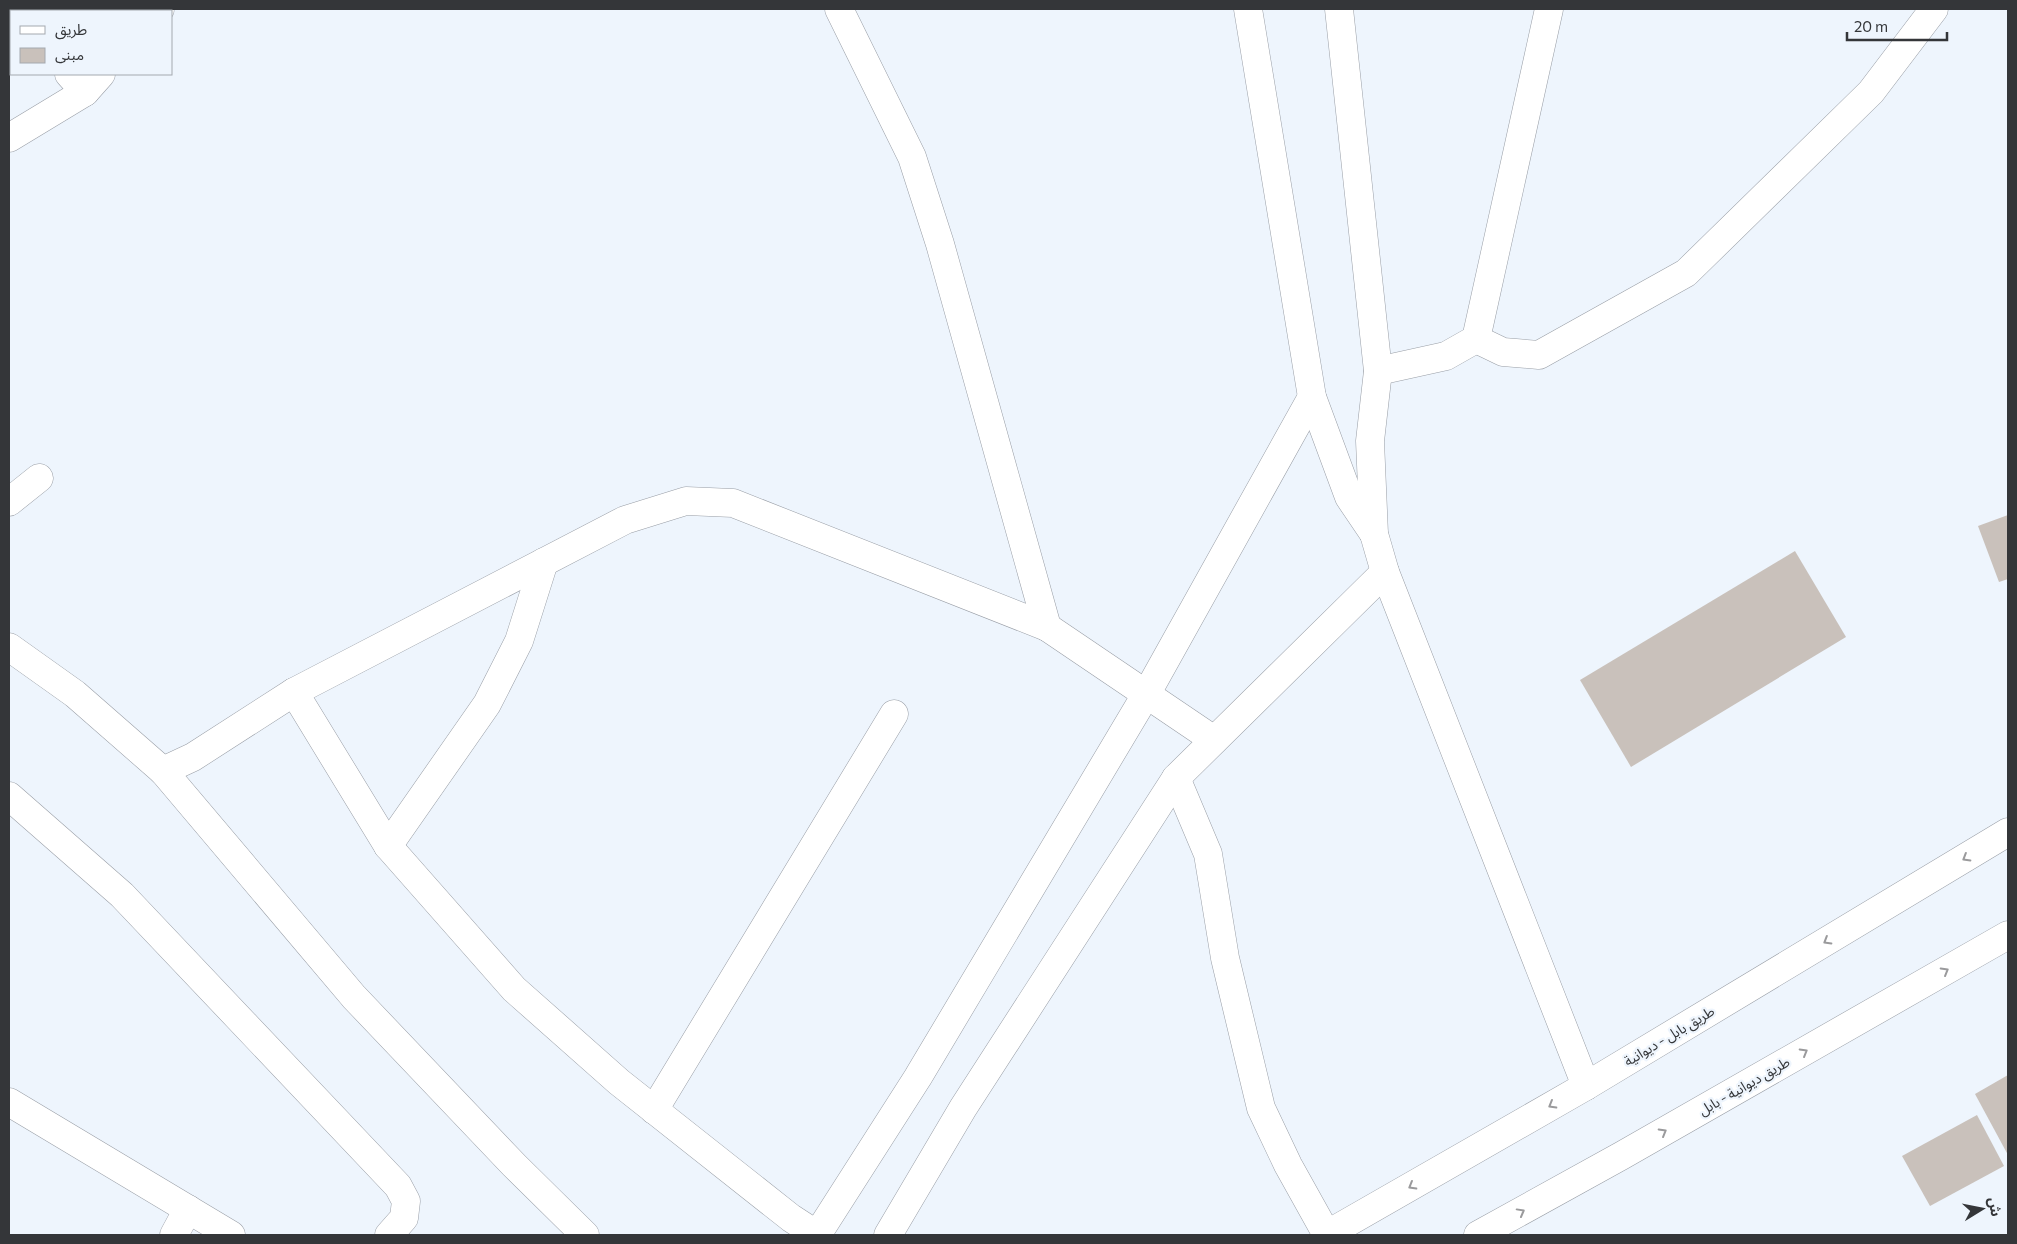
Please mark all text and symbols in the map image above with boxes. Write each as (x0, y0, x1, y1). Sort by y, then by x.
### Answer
legend (10, 10, 172, 75)
scale bar (1847, 10, 1947, 42)
text: 20 m (1854, 17, 1888, 35)
text: طريق (55, 20, 87, 40)
text: مبنى (55, 45, 84, 64)
one-way arrow (1963, 851, 1972, 861)
one-way arrow (1824, 935, 1833, 945)
one-way arrow (1939, 967, 1948, 977)
street label: طريق بابل - ديوانية (1620, 1002, 1718, 1071)
one-way arrow (1798, 1048, 1807, 1058)
street label: طريق ديوانية - بابل (1695, 1053, 1793, 1120)
one-way arrow (1549, 1099, 1558, 1109)
one-way arrow (1657, 1129, 1666, 1139)
one-way arrow (1408, 1180, 1417, 1190)
north arrow (1957, 1184, 2007, 1234)
text: ش (1985, 1196, 2005, 1218)
one-way arrow (1516, 1208, 1525, 1218)

